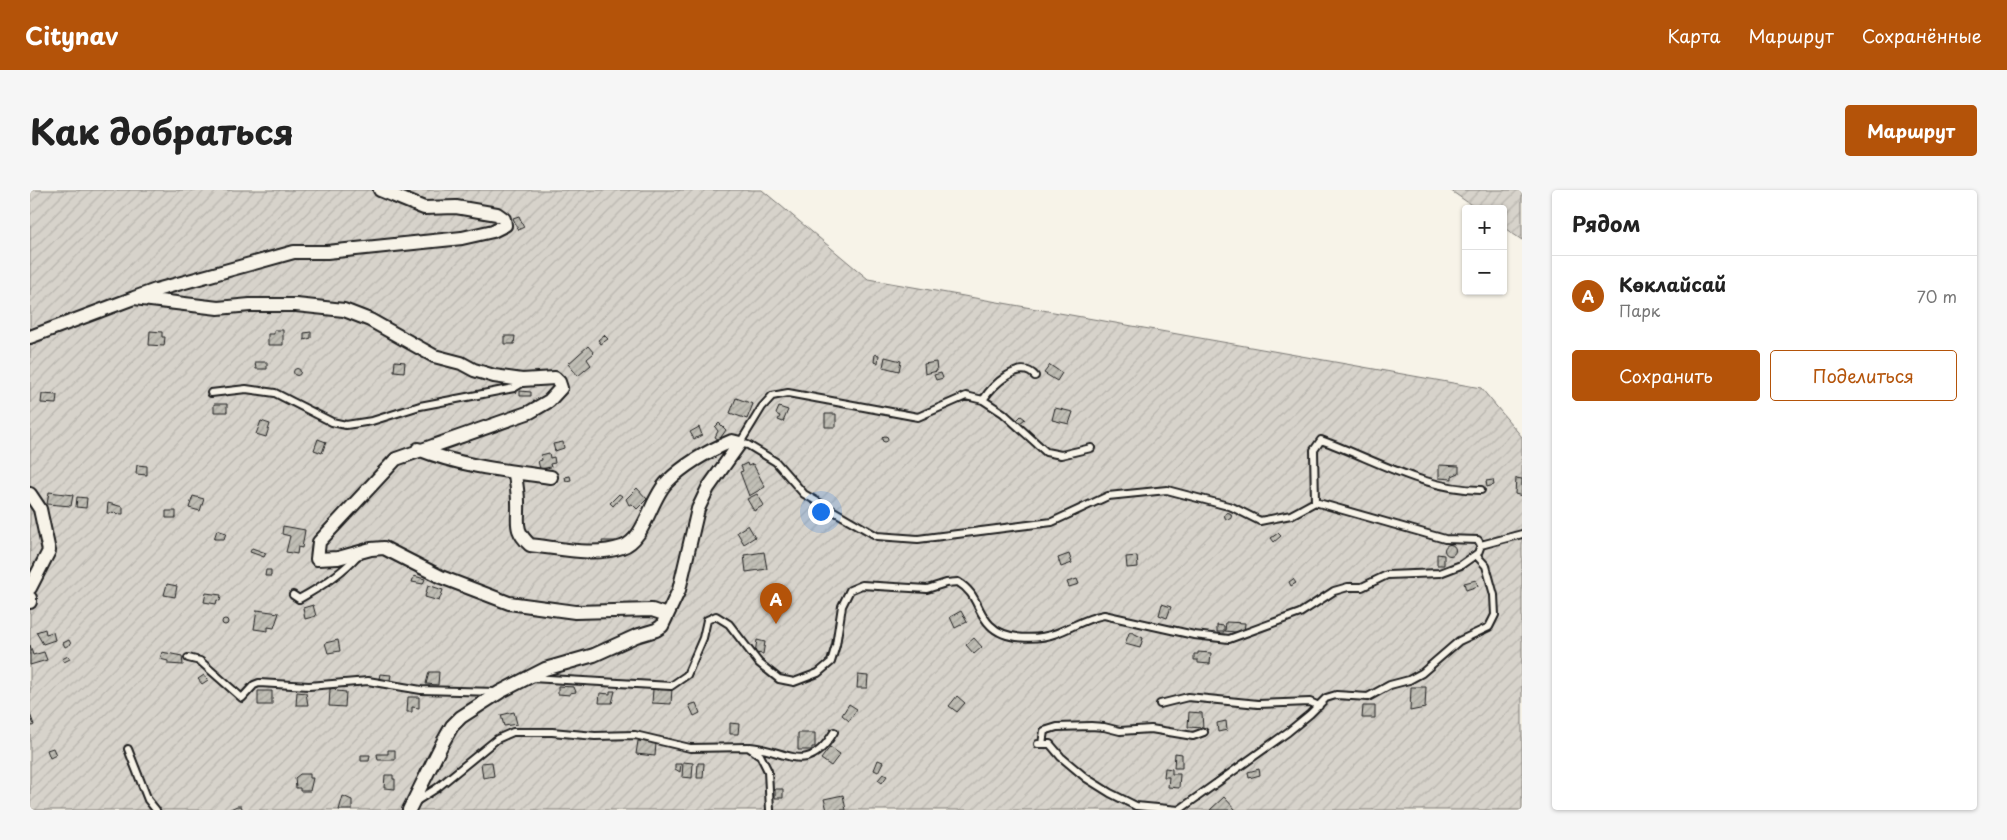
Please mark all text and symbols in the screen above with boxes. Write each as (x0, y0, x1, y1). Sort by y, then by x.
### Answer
text: Citynav (25, 17, 118, 53)
text: Карта (1668, 22, 1720, 49)
text: Маршрут (1748, 22, 1834, 49)
text: Сохранённые (1862, 22, 1982, 49)
text: Как добраться (30, 104, 294, 157)
button: Маршрут (1845, 105, 1977, 156)
map controls (1462, 205, 1507, 295)
button: + (1462, 205, 1507, 250)
text: Рядом (1572, 207, 1640, 239)
button: − (1462, 250, 1507, 295)
text: Көклайсай (1619, 270, 1726, 298)
text: A (1582, 284, 1594, 308)
text: 70 m (1917, 284, 1957, 308)
text: Парк (1619, 298, 1660, 322)
button: Сохранить (1572, 350, 1760, 401)
button: Поделиться (1770, 350, 1957, 401)
your location (808, 499, 834, 525)
pin: A (760, 583, 792, 624)

